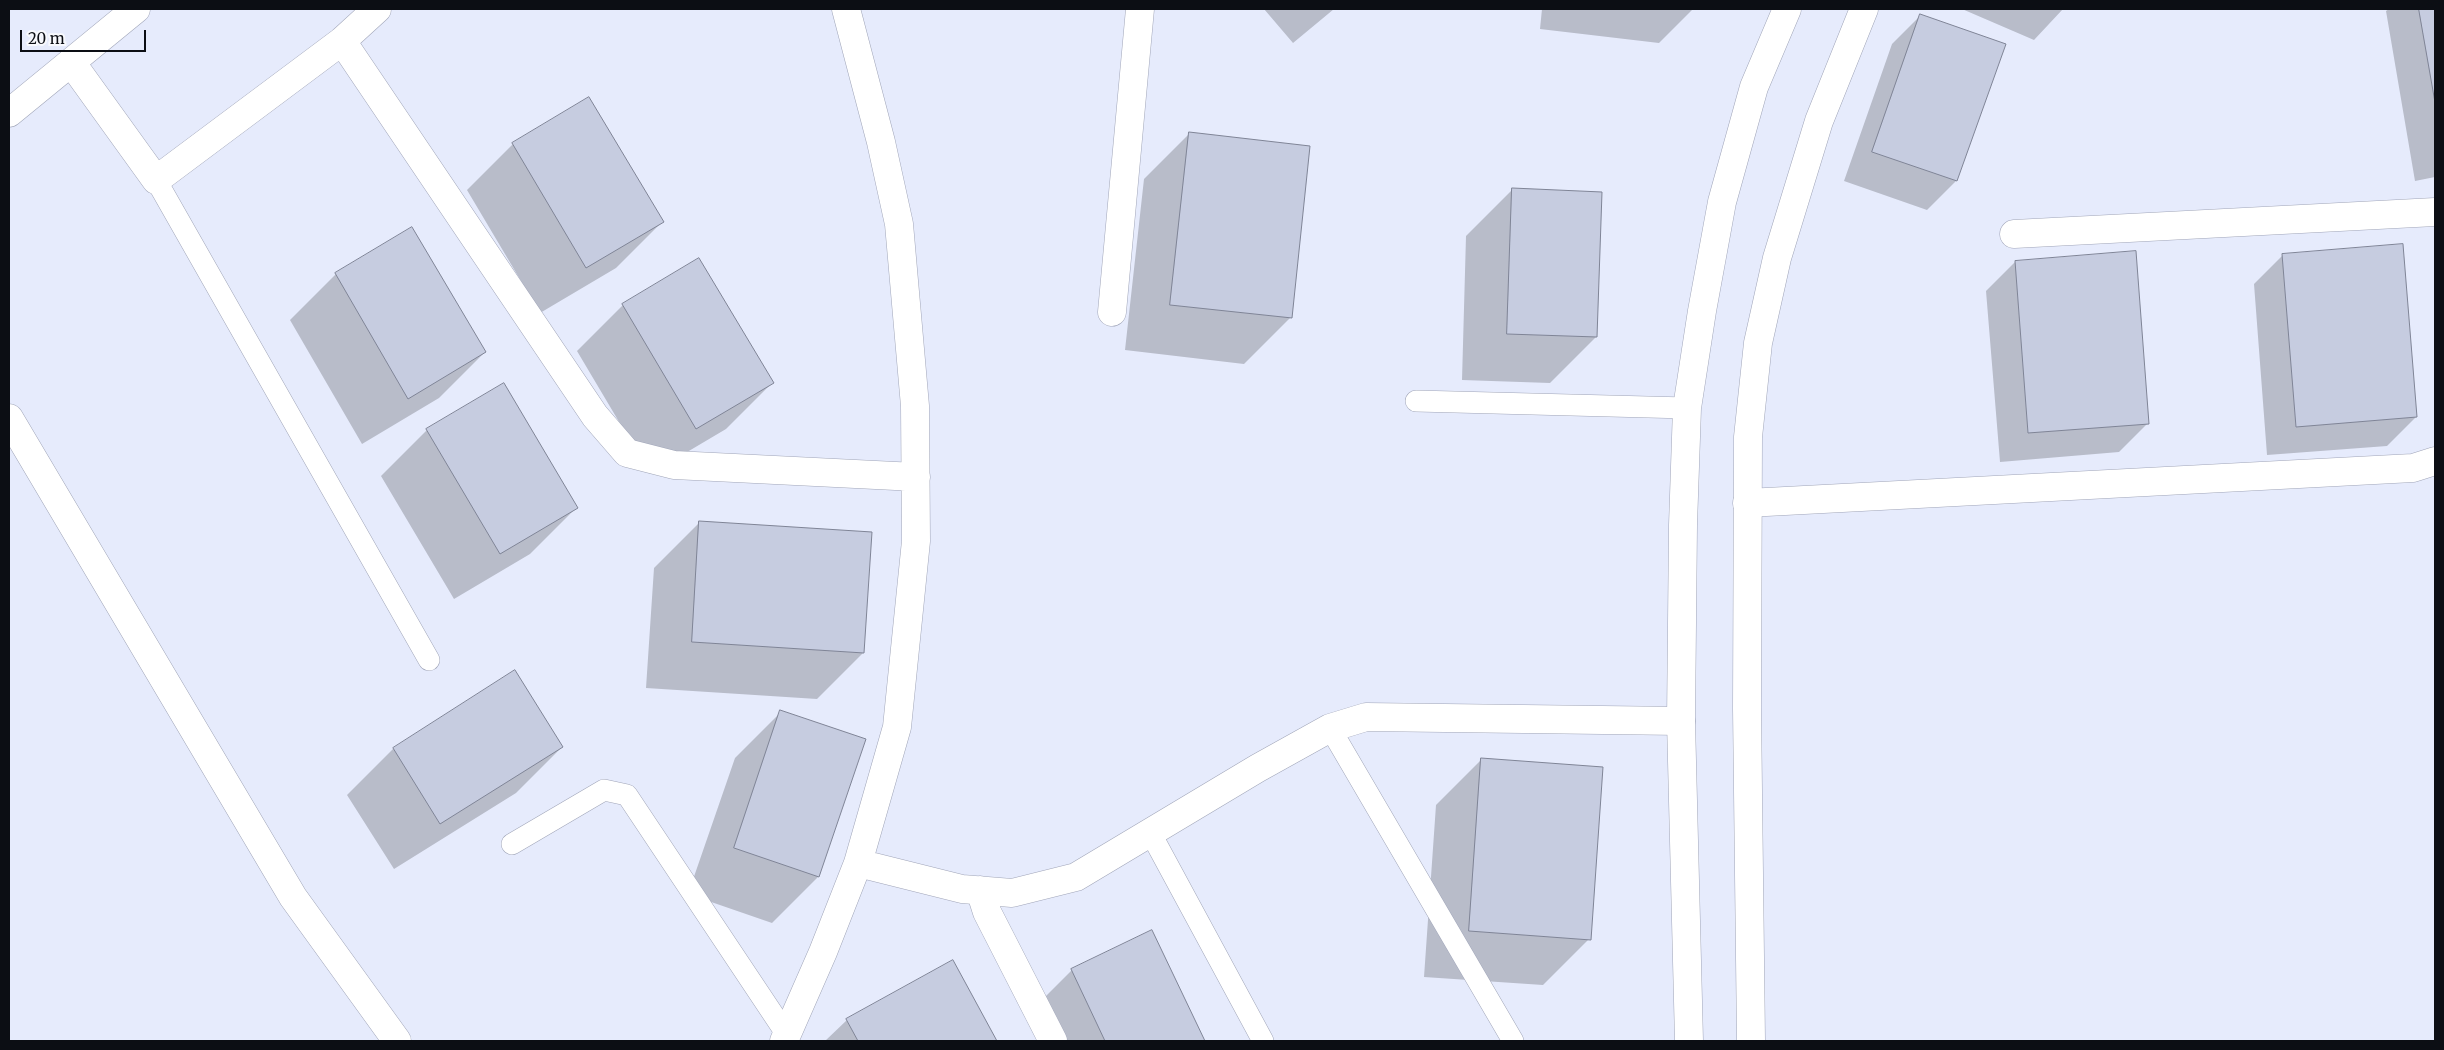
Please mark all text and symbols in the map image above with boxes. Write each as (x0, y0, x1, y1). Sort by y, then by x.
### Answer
scale bar (22, 20, 149, 52)
text: 20 m (28, 29, 65, 48)

